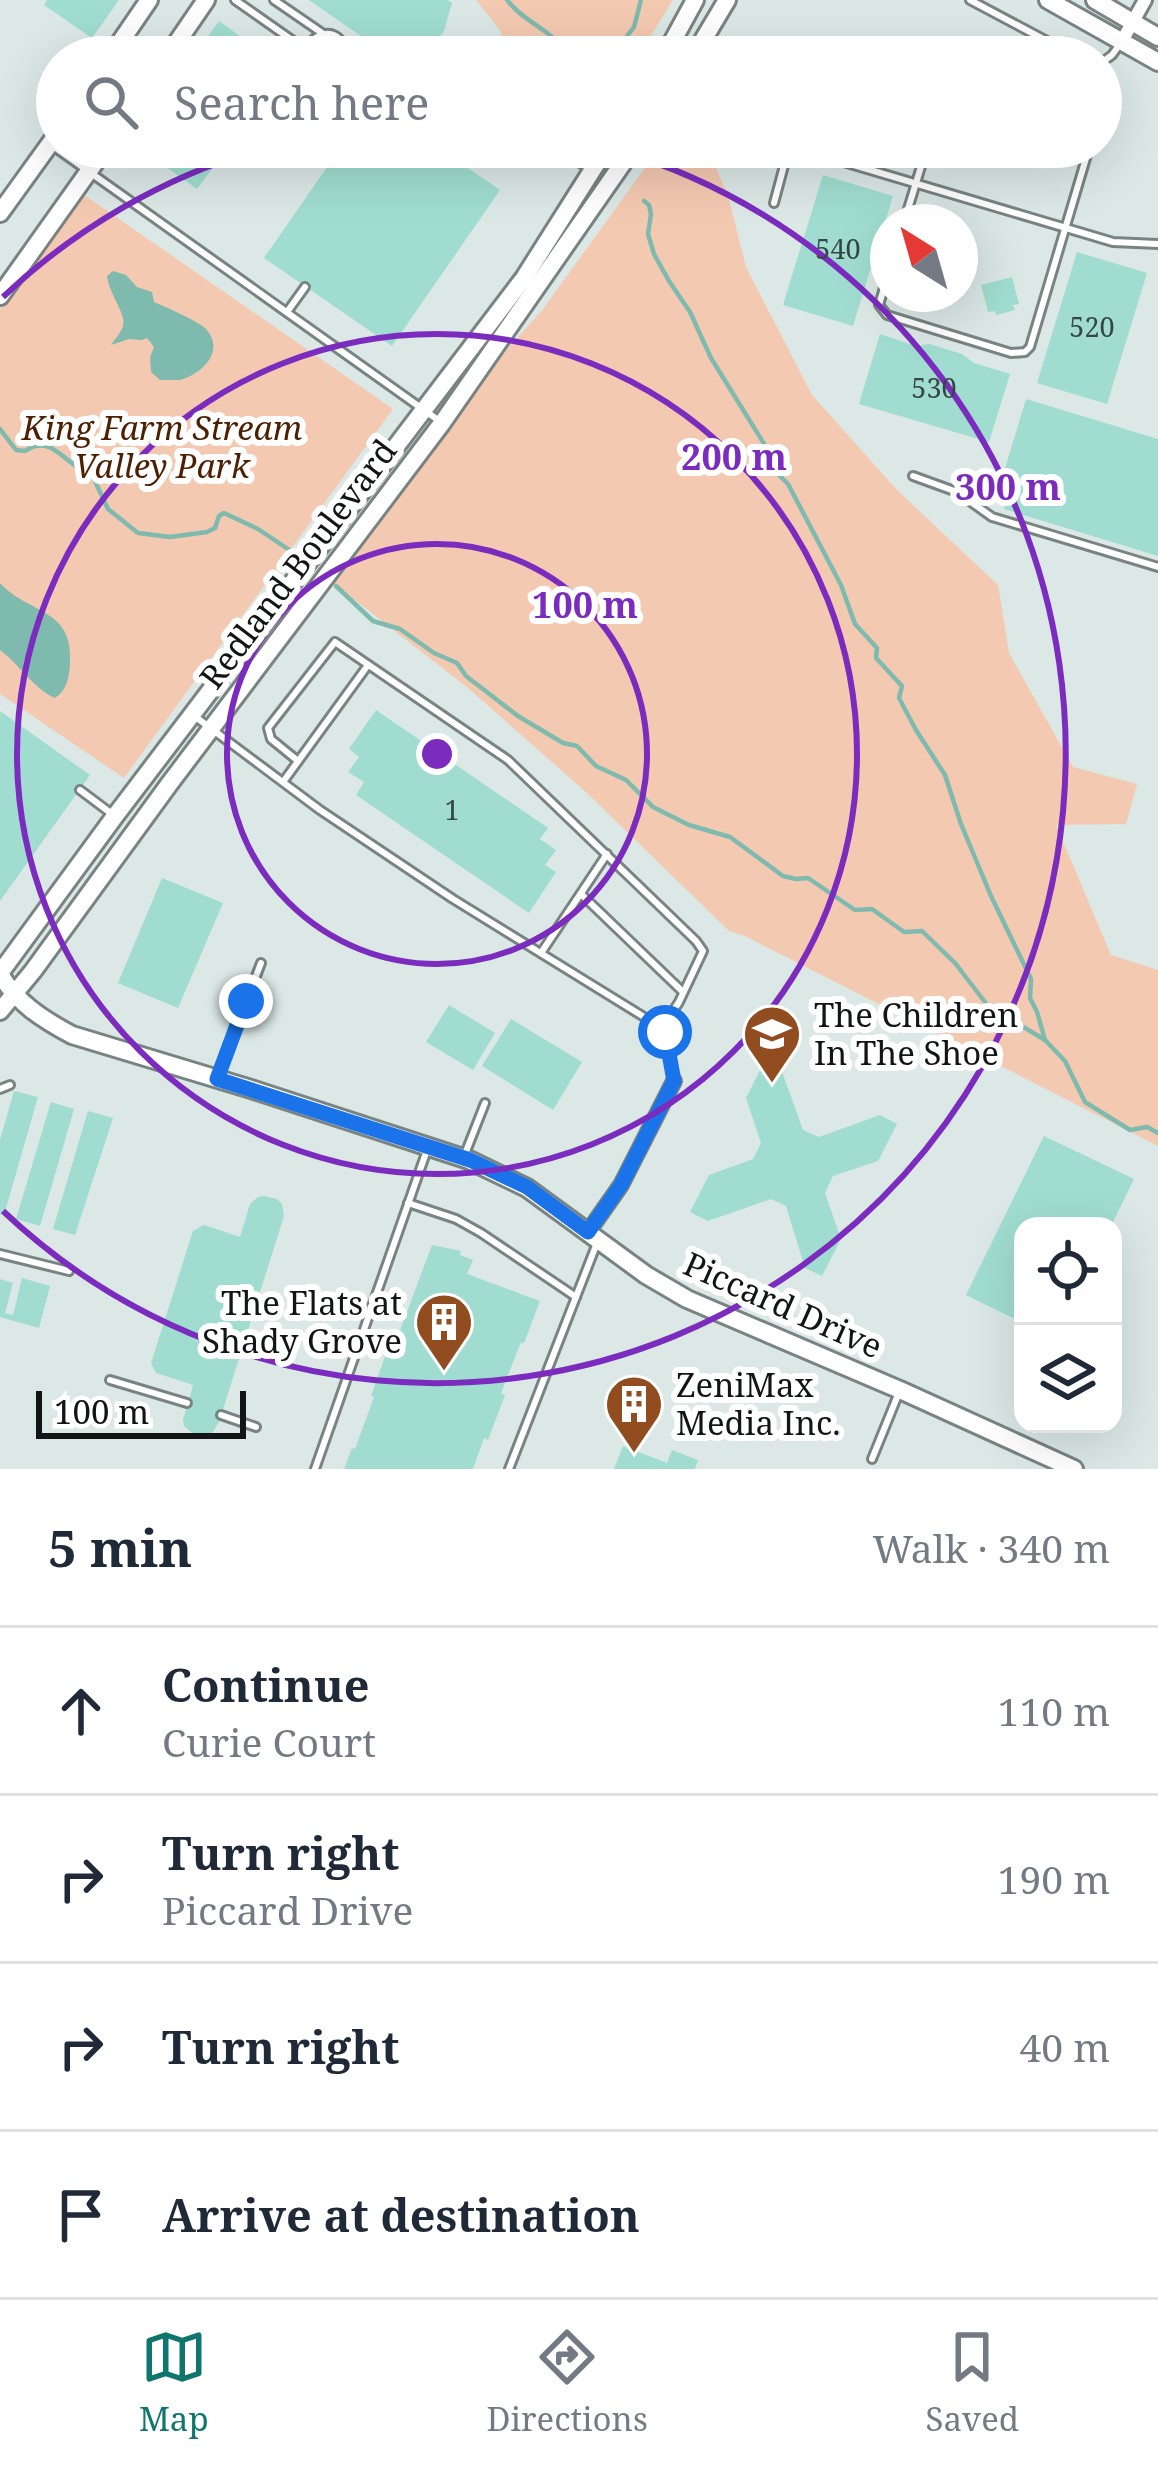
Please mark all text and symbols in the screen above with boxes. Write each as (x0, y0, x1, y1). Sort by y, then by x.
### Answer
search box (36, 36, 1122, 168)
icon: search (78, 69, 144, 135)
text: Search here (174, 72, 429, 133)
north arrow (870, 204, 978, 312)
house number: 540 (815, 230, 861, 267)
house number: 520 (1069, 308, 1115, 345)
house number: 530 (911, 369, 957, 406)
park label: King Farm Stream Valley Park (21, 405, 302, 488)
street label: Redland Boulevard (189, 430, 406, 698)
text: 200 m (681, 432, 787, 481)
text: 300 m (955, 462, 1061, 511)
text: 100 m (532, 580, 638, 629)
centre of rings (416, 733, 458, 775)
house number: 1 (444, 791, 460, 828)
route end (219, 974, 273, 1028)
place label: The Children In The Shoe (814, 992, 1018, 1075)
school or university icon: The Children In The Shoe (741, 1003, 803, 1085)
route start (638, 1005, 692, 1059)
map controls (1014, 1217, 1122, 1433)
button: locate (1014, 1217, 1122, 1325)
street label: Piccard Drive (677, 1241, 890, 1368)
place label: The Flats at Shady Grove (202, 1280, 402, 1363)
building icon: The Flats at Shady Grove (413, 1291, 475, 1373)
button: layers (1014, 1325, 1122, 1433)
place label: ZeniMax Media Inc. (676, 1362, 840, 1445)
building icon: ZeniMax Media Inc. (603, 1373, 665, 1455)
scale bar (36, 1385, 246, 1438)
text: 100 m (54, 1389, 149, 1434)
text: 5 min (48, 1512, 192, 1582)
text: Walk · 340 m (873, 1521, 1110, 1574)
text: Continue (162, 1654, 370, 1715)
icon: ahead (48, 1678, 114, 1744)
text: 110 m (998, 1684, 1110, 1737)
text: Curie Court (162, 1715, 376, 1768)
text: Turn right (162, 1822, 399, 1883)
icon: right (48, 1846, 114, 1912)
text: 190 m (998, 1852, 1110, 1905)
text: Piccard Drive (162, 1883, 413, 1936)
icon: right (48, 2014, 114, 2080)
text: Turn right (162, 2016, 399, 2077)
text: 40 m (1019, 2020, 1110, 2073)
icon: arrive (48, 2182, 114, 2248)
text: Arrive at destination (162, 2184, 640, 2245)
tab: Map (139, 2324, 209, 2441)
tab: Directions (486, 2324, 648, 2441)
tab: Saved (926, 2324, 1019, 2441)

